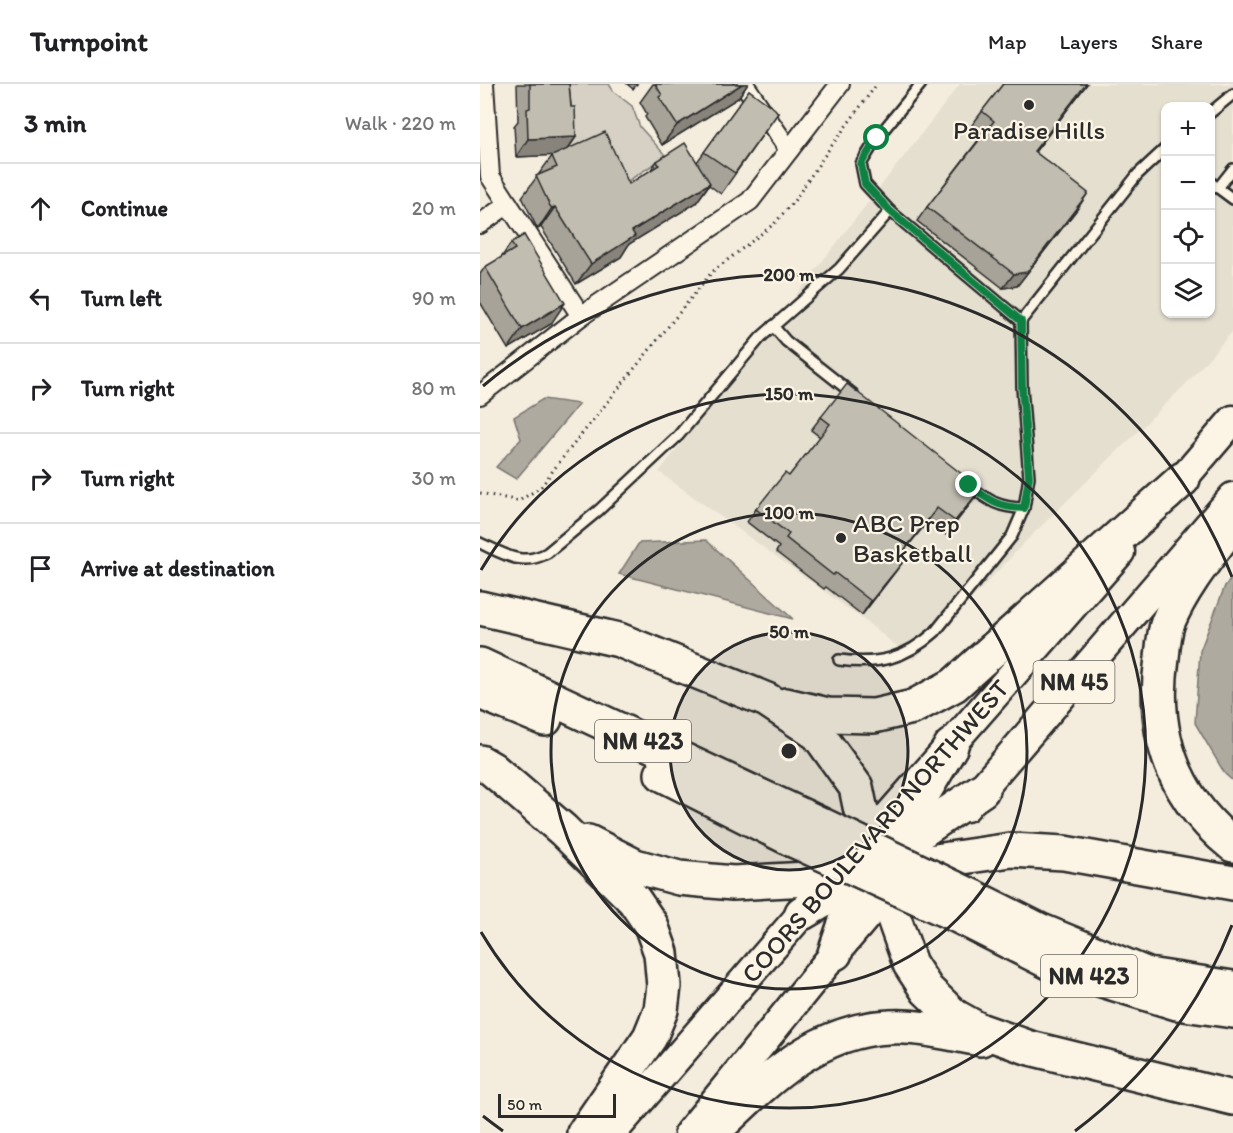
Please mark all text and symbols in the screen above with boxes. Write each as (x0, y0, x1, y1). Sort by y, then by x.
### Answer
text: Turnpoint (30, 24, 148, 58)
text: Map (988, 29, 1027, 54)
text: Layers (1060, 29, 1118, 54)
text: Share (1151, 29, 1203, 54)
marker: Paradise Hills (1022, 98, 1036, 112)
map controls (1161, 102, 1215, 318)
button: + (1161, 102, 1215, 156)
text: 3 min (24, 107, 86, 139)
text: Walk · 220 m (345, 111, 456, 135)
place label: Paradise Hills (953, 114, 1105, 146)
route start (863, 124, 889, 150)
button: − (1161, 156, 1215, 210)
icon: ahead (24, 192, 57, 225)
text: Continue (81, 195, 168, 222)
text: 20 m (412, 196, 456, 220)
button: locate (1161, 210, 1215, 264)
text: 200 m (764, 264, 815, 286)
button: layers (1161, 264, 1215, 318)
icon: left (24, 282, 57, 315)
text: Turn left (81, 285, 162, 312)
text: 90 m (412, 286, 456, 310)
icon: right (24, 372, 57, 405)
text: Turn right (81, 375, 175, 402)
text: 80 m (411, 376, 456, 400)
text: 150 m (765, 383, 814, 405)
icon: right (24, 462, 57, 495)
text: Turn right (81, 465, 175, 492)
text: 30 m (411, 466, 456, 490)
route end (955, 471, 981, 497)
text: 100 m (764, 502, 815, 524)
place label: ABC Prep Basketball (853, 507, 972, 569)
marker: ABC Prep Basketball (834, 531, 848, 545)
icon: arrive (24, 552, 57, 585)
text: Arrive at destination (81, 555, 275, 582)
text: 50 m (769, 621, 810, 643)
road number: NM 45 (1034, 661, 1114, 703)
street label: COORS BOULEVARD NORTHWEST (734, 672, 1016, 989)
road number: NM 423 (595, 720, 691, 762)
centre of rings (779, 741, 799, 761)
road number: NM 423 (1041, 955, 1137, 997)
scale bar (498, 1091, 616, 1118)
text: 50 m (507, 1095, 542, 1114)

